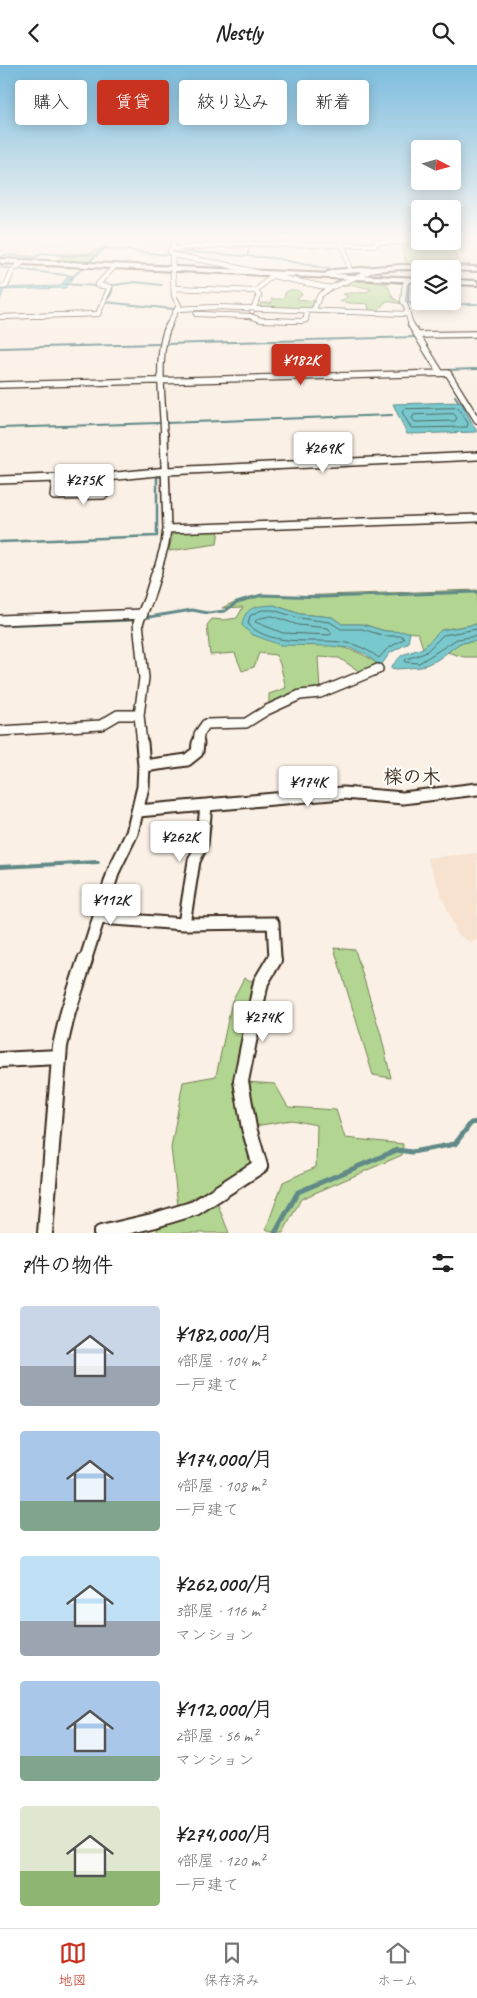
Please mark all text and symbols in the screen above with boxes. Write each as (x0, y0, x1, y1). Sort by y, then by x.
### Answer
icon: back (20, 19, 48, 47)
text: Nestly (215, 19, 262, 47)
icon: search (429, 19, 457, 47)
chip: 購入 (15, 80, 87, 125)
chip: 賃貸 (97, 80, 169, 125)
chip: 絞り込み (179, 80, 287, 125)
chip: 新着 (297, 80, 369, 125)
north arrow (411, 140, 461, 190)
map controls (411, 140, 461, 310)
button: locate (411, 200, 461, 250)
button: layers (411, 260, 461, 310)
pin: ¥182K (266, 343, 336, 386)
text: ¥182K (283, 350, 319, 370)
pin: ¥269K (288, 431, 358, 474)
text: ¥269K (304, 438, 342, 458)
pin: ¥275K (49, 463, 119, 506)
text: ¥275K (66, 470, 102, 490)
pin: ¥174K (273, 765, 343, 808)
district label: 檪の木 (383, 765, 441, 789)
text: ¥174K (290, 772, 326, 792)
pin: ¥262K (145, 821, 215, 863)
text: ¥262K (161, 827, 199, 847)
pin: ¥112K (76, 883, 146, 926)
text: ¥112K (93, 890, 129, 910)
pin: ¥274K (228, 1001, 298, 1043)
text: ¥274K (245, 1007, 281, 1027)
icon: filters (429, 1249, 457, 1277)
text: 7件の物件 (20, 1252, 113, 1278)
text: ¥182,000/月 (175, 1321, 273, 1347)
icon: home (60, 1326, 120, 1386)
text: 4部屋 · 104 m² (175, 1351, 265, 1371)
text: 一戸建て (175, 1375, 239, 1395)
text: ¥174,000/月 (175, 1446, 273, 1472)
icon: home (60, 1451, 120, 1511)
text: 4部屋 · 108 m² (175, 1476, 265, 1496)
text: 一戸建て (175, 1500, 239, 1520)
text: ¥262,000/月 (175, 1571, 274, 1597)
icon: home (60, 1576, 120, 1636)
text: 3部屋 · 116 m² (175, 1601, 265, 1621)
text: マンション (175, 1625, 254, 1645)
text: ¥112,000/月 (175, 1696, 273, 1722)
icon: home (60, 1701, 120, 1761)
text: 2部屋 · 56 m² (175, 1726, 257, 1746)
text: マンション (175, 1750, 254, 1770)
text: ¥274,000/月 (175, 1821, 273, 1847)
icon: home (60, 1826, 120, 1886)
text: 4部屋 · 120 m² (175, 1851, 265, 1871)
text: 一戸建て (175, 1875, 239, 1895)
tab: 地図 (59, 1939, 87, 1989)
tab: 保存済み (204, 1939, 260, 1989)
tab: ホーム (377, 1939, 418, 1989)

